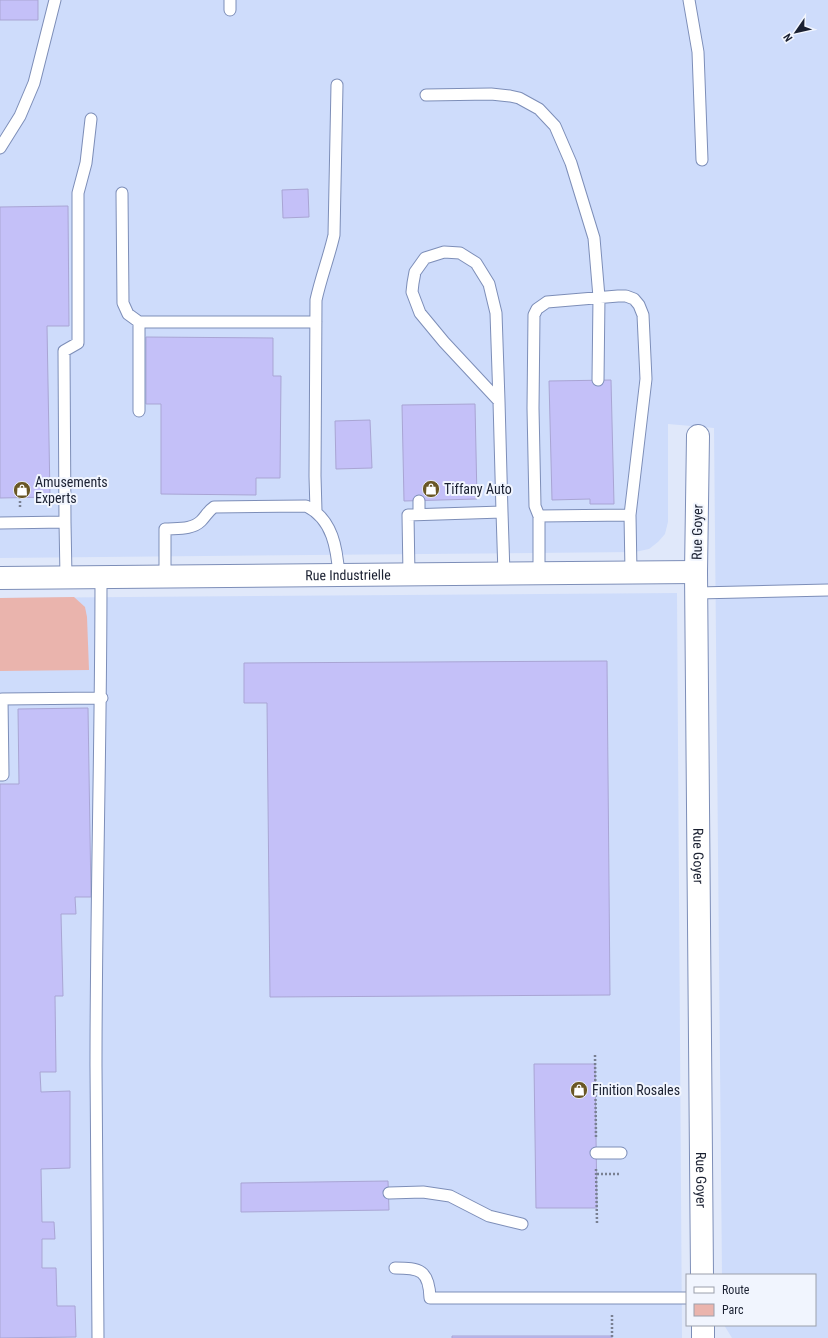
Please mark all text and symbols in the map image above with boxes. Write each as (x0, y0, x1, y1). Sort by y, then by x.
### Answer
north arrow (776, 12, 816, 52)
text: N (781, 31, 795, 44)
place label: Amusements Experts (35, 474, 108, 506)
shop icon: Tiffany Auto (421, 479, 441, 499)
shop icon: Amusements Experts (12, 480, 32, 500)
place label: Tiffany Auto (444, 481, 512, 497)
street label: Rue Goyer (689, 504, 705, 560)
street label: Rue Industrielle (305, 567, 391, 583)
street label: Rue Goyer (690, 828, 707, 884)
shop icon: Finition Rosales (569, 1080, 589, 1100)
place label: Finition Rosales (592, 1082, 680, 1098)
street label: Rue Goyer (693, 1152, 709, 1208)
legend (686, 1274, 816, 1326)
text: Route (722, 1283, 750, 1297)
text: Parc (722, 1303, 744, 1317)

